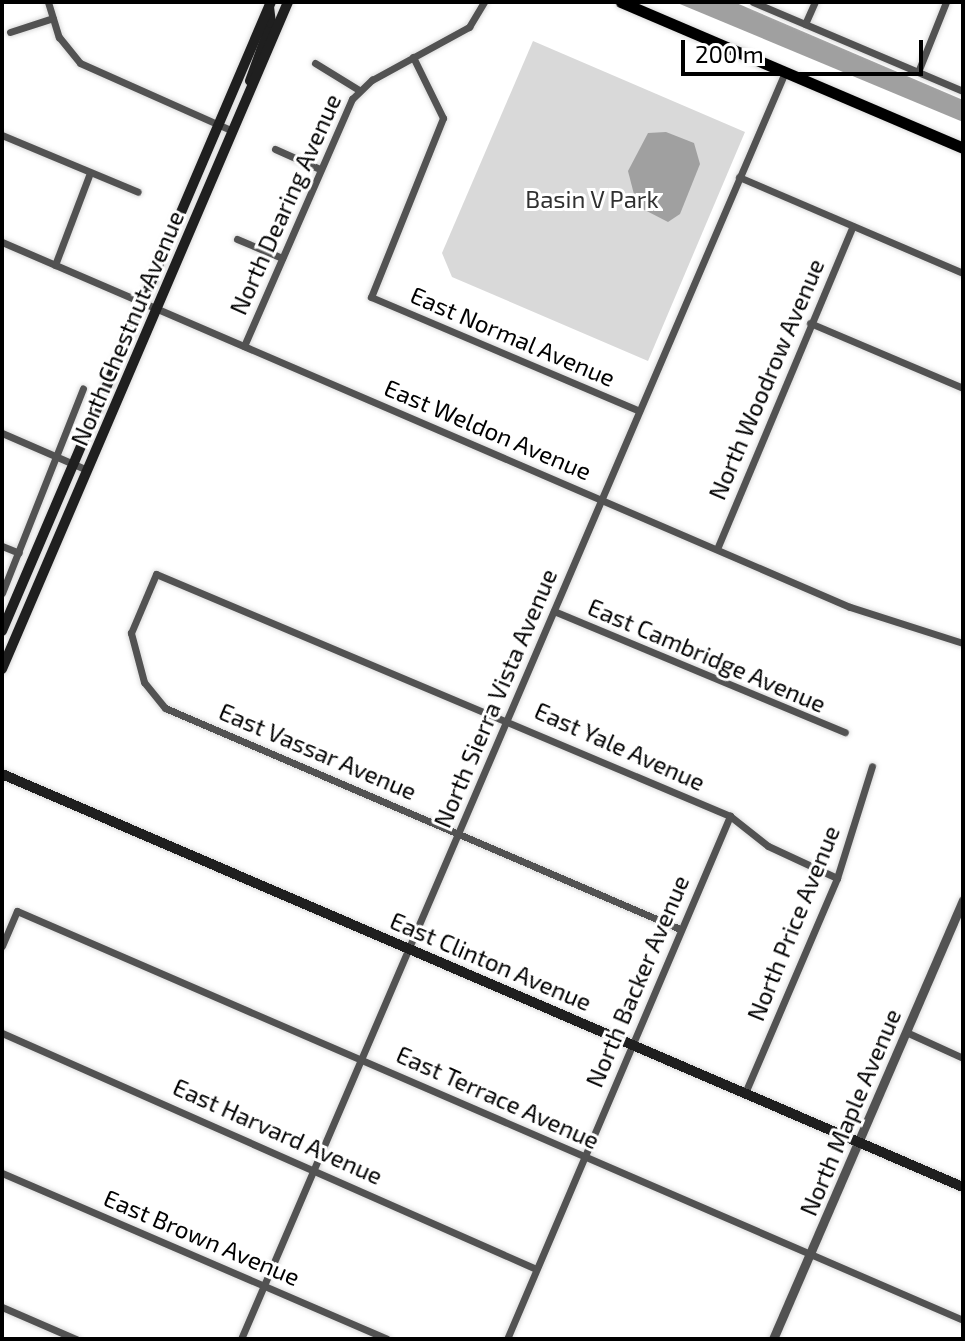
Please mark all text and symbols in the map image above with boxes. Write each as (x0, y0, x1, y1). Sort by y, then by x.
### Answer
scale bar (685, 24, 927, 74)
text: 200 m (695, 39, 764, 68)
street label: North Dearing Avenue (223, 89, 347, 319)
park label: Basin V Park (525, 185, 659, 213)
street label: North Chestnut Avenue (64, 206, 190, 450)
street label: North Woodrow Avenue (702, 254, 830, 504)
street label: East Normal Avenue (406, 280, 620, 392)
street label: East Weldon Avenue (380, 372, 596, 486)
street label: North Sierra Vista Avenue (427, 564, 563, 832)
street label: East Cambridge Avenue (583, 592, 831, 718)
street label: East Yale Avenue (530, 695, 710, 797)
street label: East Vassar Avenue (214, 696, 422, 806)
street label: North Price Avenue (741, 821, 845, 1025)
street label: North Backer Avenue (579, 870, 695, 1092)
street label: East Clinton Avenue (386, 905, 596, 1017)
street label: North Maple Avenue (793, 1004, 907, 1220)
street label: East Terrace Avenue (392, 1039, 604, 1155)
street label: East Harvard Avenue (169, 1072, 387, 1190)
street label: East Brown Avenue (99, 1183, 305, 1291)

